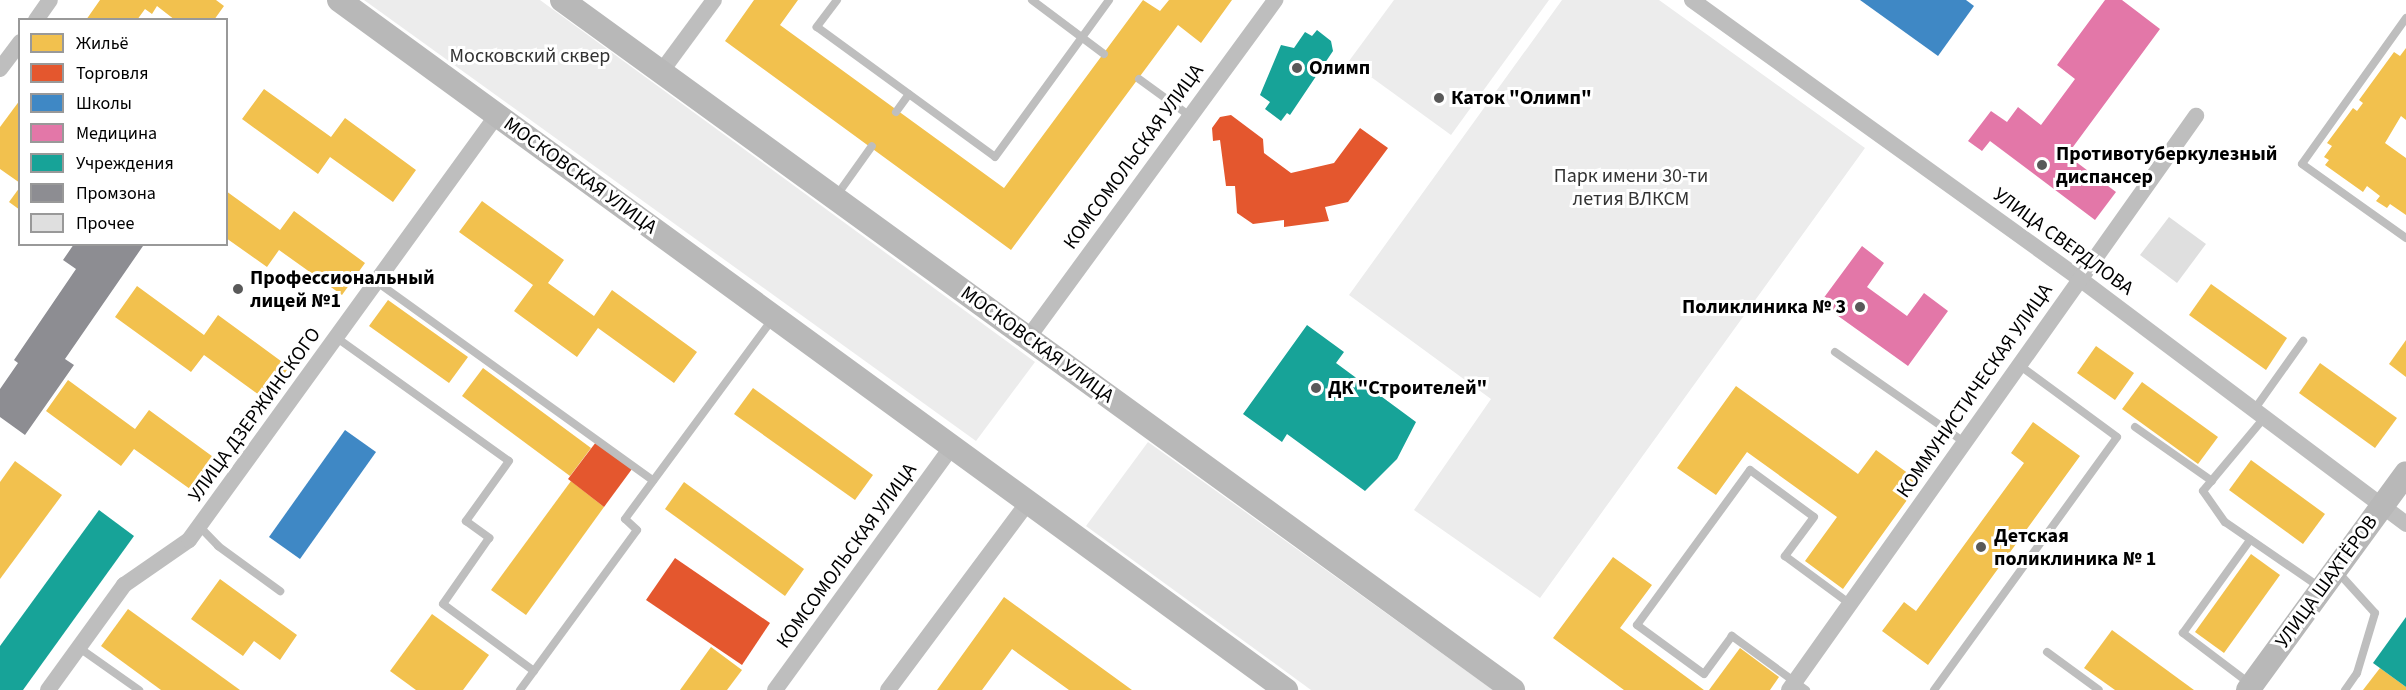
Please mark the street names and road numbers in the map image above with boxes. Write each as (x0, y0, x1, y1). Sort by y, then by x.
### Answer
street label: КОМСОМОЛЬСКАЯ УЛИЦА (1059, 60, 1209, 254)
street label: МОСКОВСКАЯ УЛИЦА (499, 112, 661, 240)
street label: УЛИЦА СВЕРДЛОВА (1988, 183, 2138, 301)
street label: КОММУНИСТИЧЕСКАЯ УЛИЦА (1892, 279, 2058, 503)
street label: МОСКОВСКАЯ УЛИЦА (956, 281, 1118, 409)
street label: УЛИЦА ДЗЕРЖИНСКОГО (184, 323, 326, 507)
street label: КОМСОМОЛЬСКАЯ УЛИЦА (772, 459, 922, 653)
street label: УЛИЦА ШАХТЁРОВ (2271, 511, 2383, 653)

